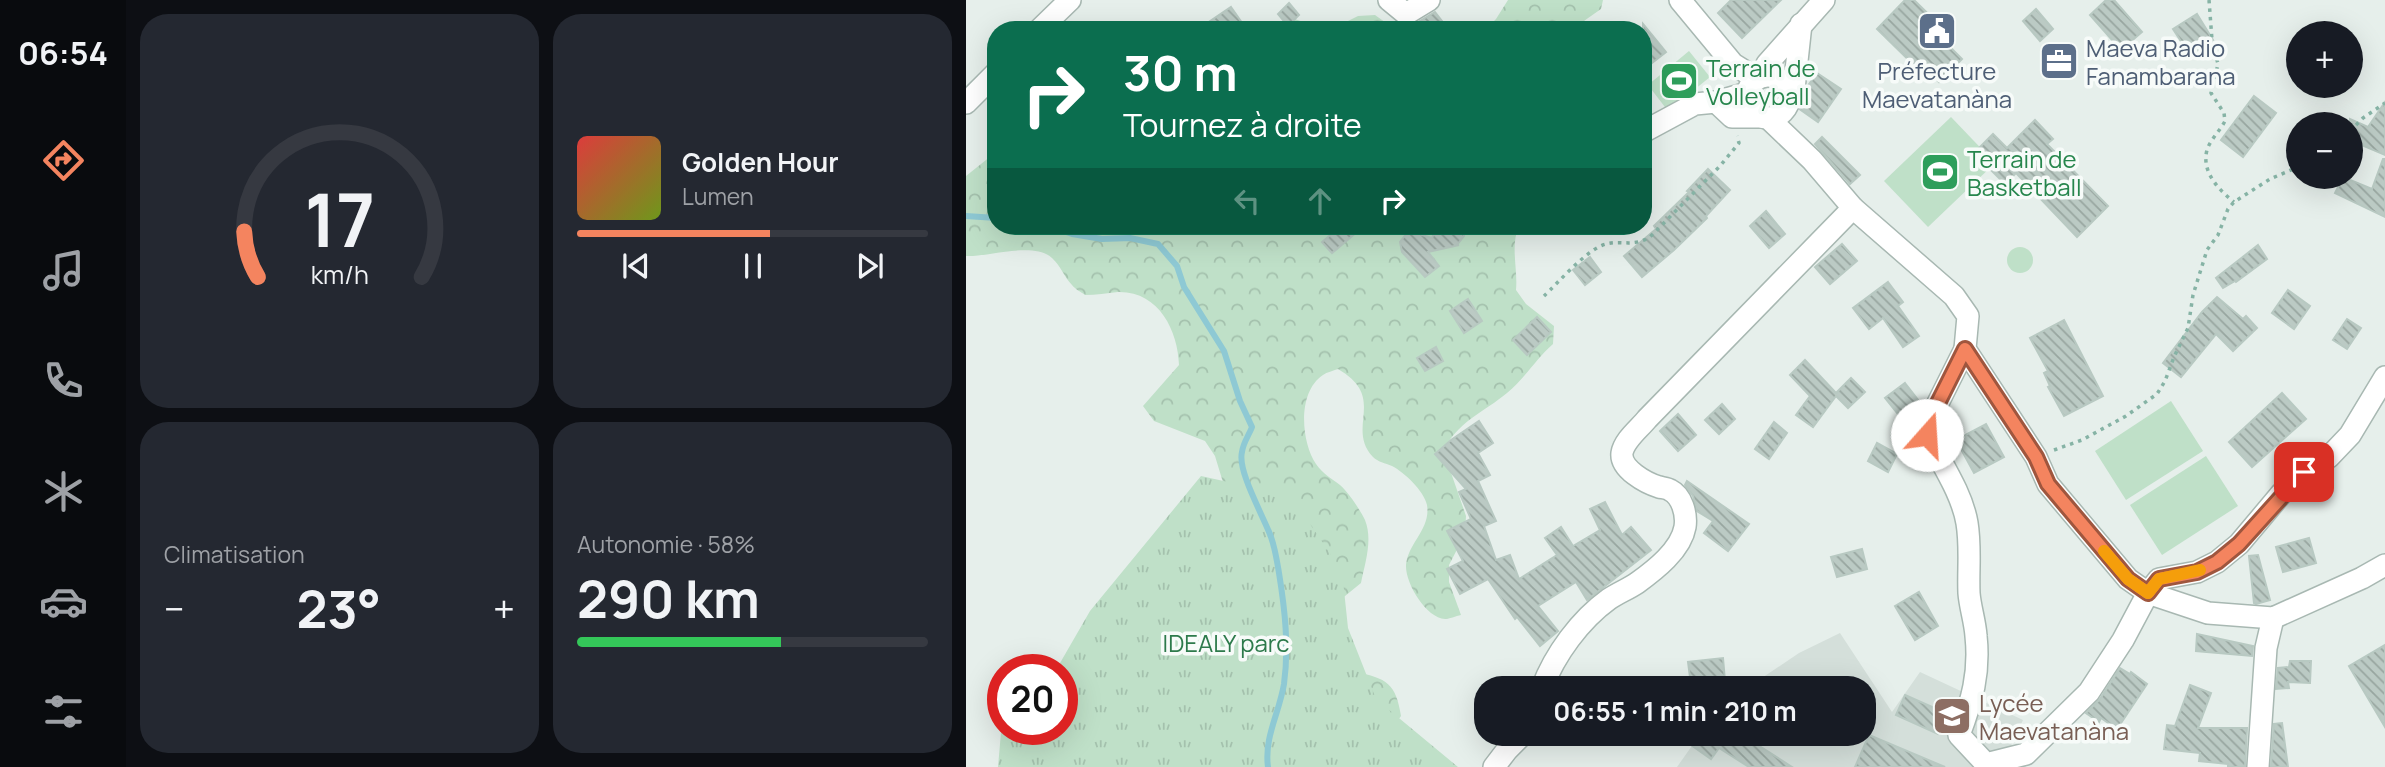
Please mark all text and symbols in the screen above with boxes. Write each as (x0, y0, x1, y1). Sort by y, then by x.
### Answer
public building icon: Préfecture Maevatanàna (1916, 10, 1958, 52)
map controls (2286, 21, 2363, 189)
button: + (2286, 21, 2363, 98)
text: 06:54 (18, 31, 108, 75)
place label: Maeva Radio Fanambarana (2086, 31, 2236, 92)
text: 30 m (1123, 39, 1238, 106)
office icon: Maeva Radio Fanambarana (2038, 40, 2080, 82)
icon: right (1008, 49, 1099, 140)
place label: Terrain de Volleyball (1706, 51, 1816, 112)
place label: Préfecture Maevatanàna (1862, 54, 2012, 115)
sports icon: Terrain de Volleyball (1658, 60, 1700, 102)
text: Tournez à droite (1123, 103, 1362, 147)
button: − (2286, 112, 2363, 189)
icon: directions (39, 136, 88, 185)
place label: Terrain de Basketball (1967, 142, 2082, 203)
text: Golden Hour (682, 144, 839, 180)
sports icon: Terrain de Basketball (1919, 151, 1961, 193)
text: 17 (304, 169, 375, 269)
text: Lumen (682, 180, 754, 212)
icon: left (1228, 182, 1266, 220)
icon: ahead (1301, 182, 1339, 220)
icon: right (1374, 182, 1412, 220)
icon: music (39, 246, 88, 295)
icon: previous (617, 247, 655, 285)
icon: pause (734, 247, 772, 285)
icon: next (851, 247, 889, 285)
text: km/h (310, 257, 369, 292)
icon: phone (39, 356, 88, 405)
position arrow (1890, 398, 1964, 472)
pin (2274, 442, 2334, 502)
icon: arrive (2285, 453, 2323, 491)
icon: climate (39, 467, 88, 516)
text: Autonomie · 58% (577, 528, 755, 560)
text: Climatisation (164, 538, 305, 570)
text: 290 km (577, 563, 760, 634)
text: 23° (297, 573, 381, 644)
icon: car (39, 577, 88, 626)
text: − (164, 582, 185, 634)
text: + (493, 582, 515, 634)
park label: IDEALY parc (1163, 626, 1289, 659)
speed limit sign: 20 (987, 654, 1078, 745)
place label: Lycée Maevatanàna (1979, 686, 2129, 747)
icon: filters (39, 687, 88, 736)
text: 06:55 · 1 min · 210 m (1553, 693, 1797, 729)
school or university icon: Lycée Maevatanàna (1931, 695, 1973, 737)

